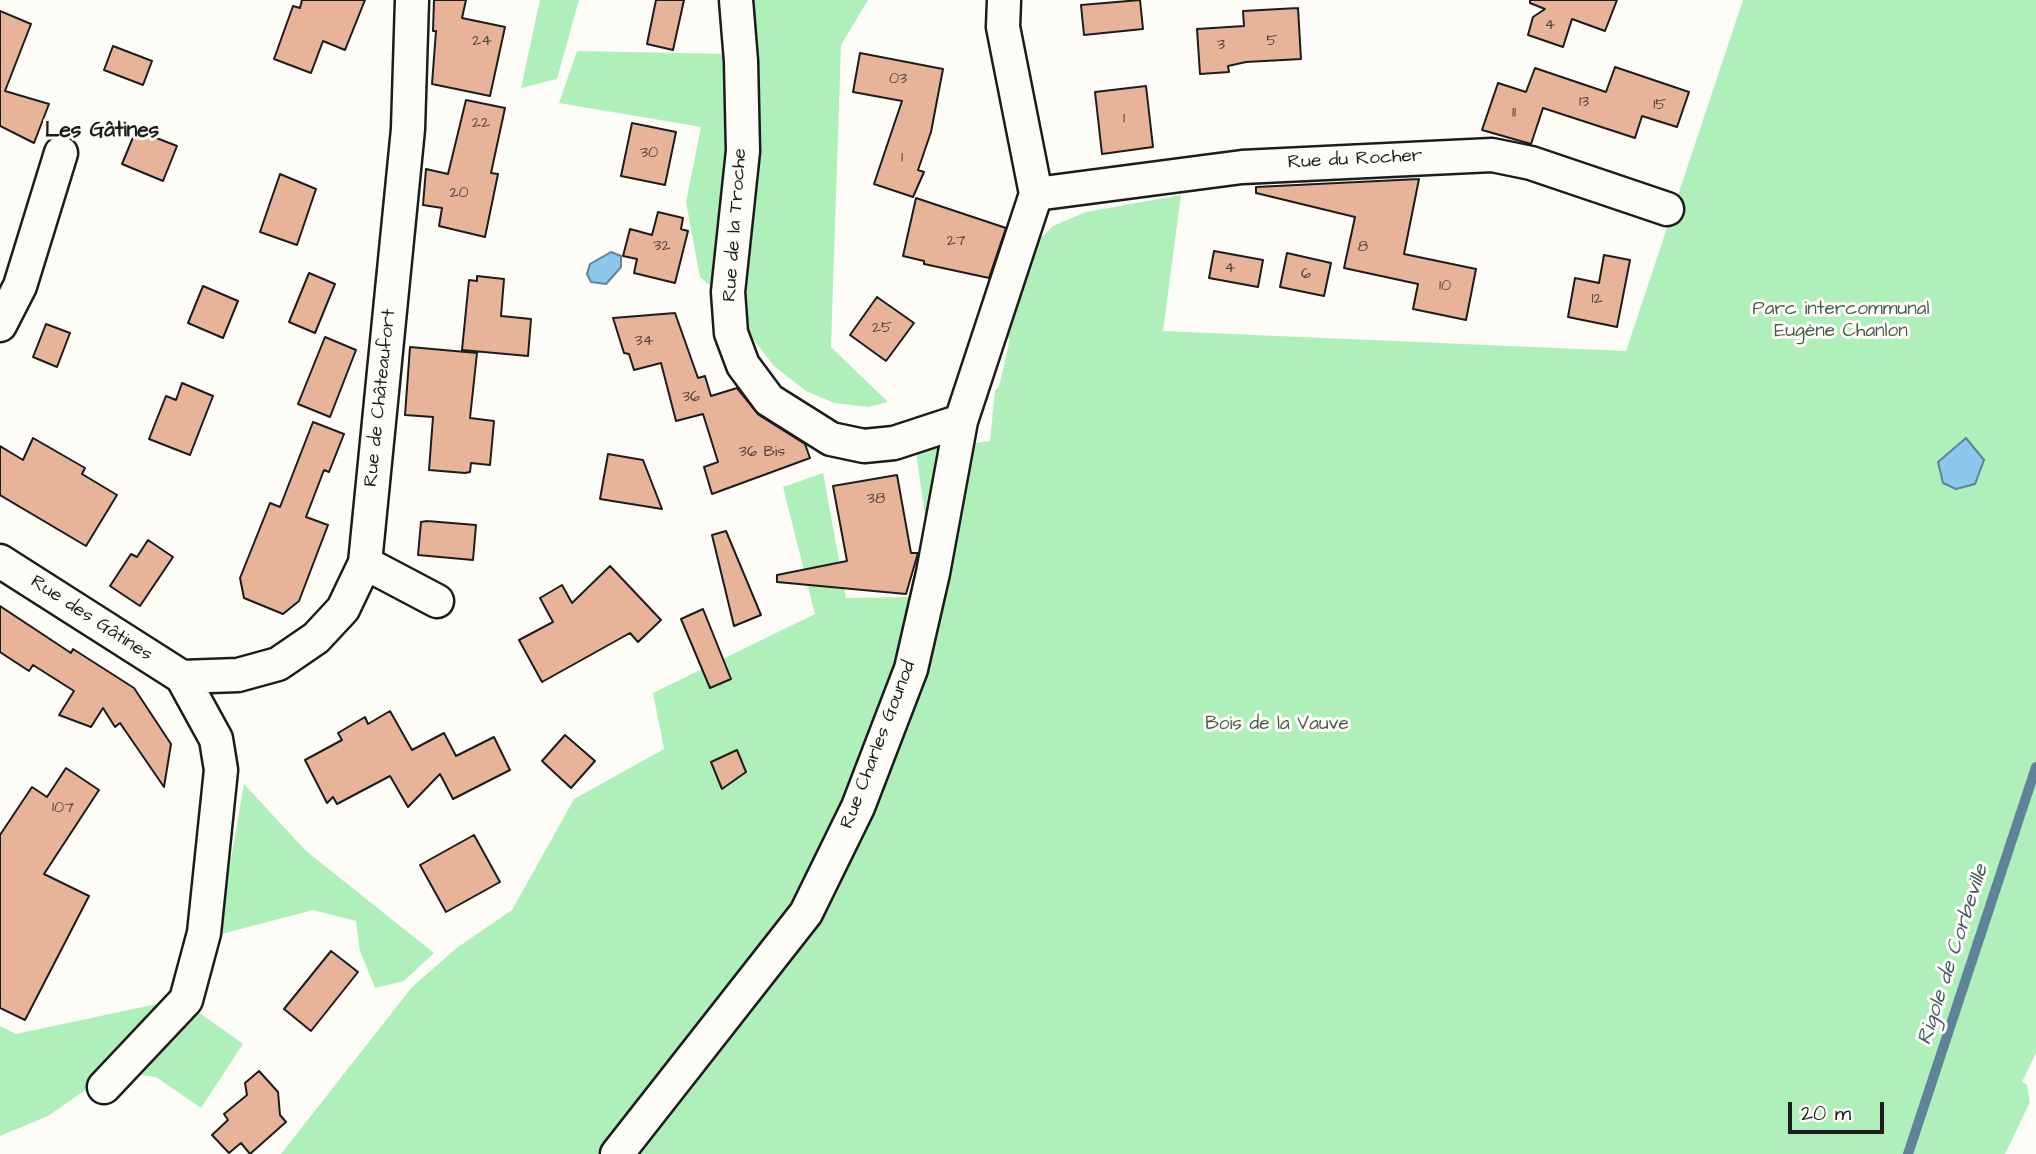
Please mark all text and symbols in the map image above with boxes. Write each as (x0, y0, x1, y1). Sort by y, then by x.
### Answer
house number: 4 (1545, 16, 1555, 36)
house number: 24 (472, 32, 492, 52)
house number: 5 (1266, 32, 1278, 52)
house number: 3 (1217, 36, 1225, 56)
house number: 03 (889, 70, 907, 90)
house number: 13 (1579, 93, 1589, 113)
house number: 15 (1653, 96, 1667, 116)
house number: 11 (1512, 104, 1516, 124)
house number: 1 (1123, 110, 1125, 130)
house number: 22 (472, 114, 490, 134)
district label: Les Gâtines (45, 119, 159, 145)
house number: 30 (640, 144, 658, 164)
street label: Rue du Rocher (1287, 145, 1423, 175)
street label: Rue de la Troche (719, 148, 753, 302)
house number: 1 (901, 149, 903, 169)
house number: 20 (449, 184, 469, 204)
house number: 27 (946, 232, 966, 252)
house number: 32 (653, 237, 671, 257)
house number: 8 (1358, 238, 1368, 258)
house number: 4 (1225, 259, 1235, 279)
house number: 6 (1301, 265, 1311, 285)
house number: 10 (1439, 277, 1451, 297)
house number: 12 (1591, 290, 1603, 310)
park label: Parc intercommunal Eugène Chanlon (1753, 299, 1929, 343)
street label: Rue de Châteaufort (360, 308, 402, 488)
house number: 25 (872, 319, 892, 339)
house number: 34 (634, 332, 654, 352)
house number: 36 (682, 388, 700, 408)
house number: 36 Bis (739, 443, 785, 463)
house number: 38 (867, 490, 885, 510)
street label: Rue des Gâtines (26, 571, 156, 667)
street label: Rue Charles Gounod (836, 658, 922, 832)
park label: Bois de la Vauve (1205, 714, 1349, 736)
house number: 107 (52, 799, 74, 819)
water label: Rigole de Corbeville (1913, 862, 1995, 1048)
scale bar (1791, 1088, 1887, 1132)
text: 20 m (1801, 1099, 1851, 1128)

